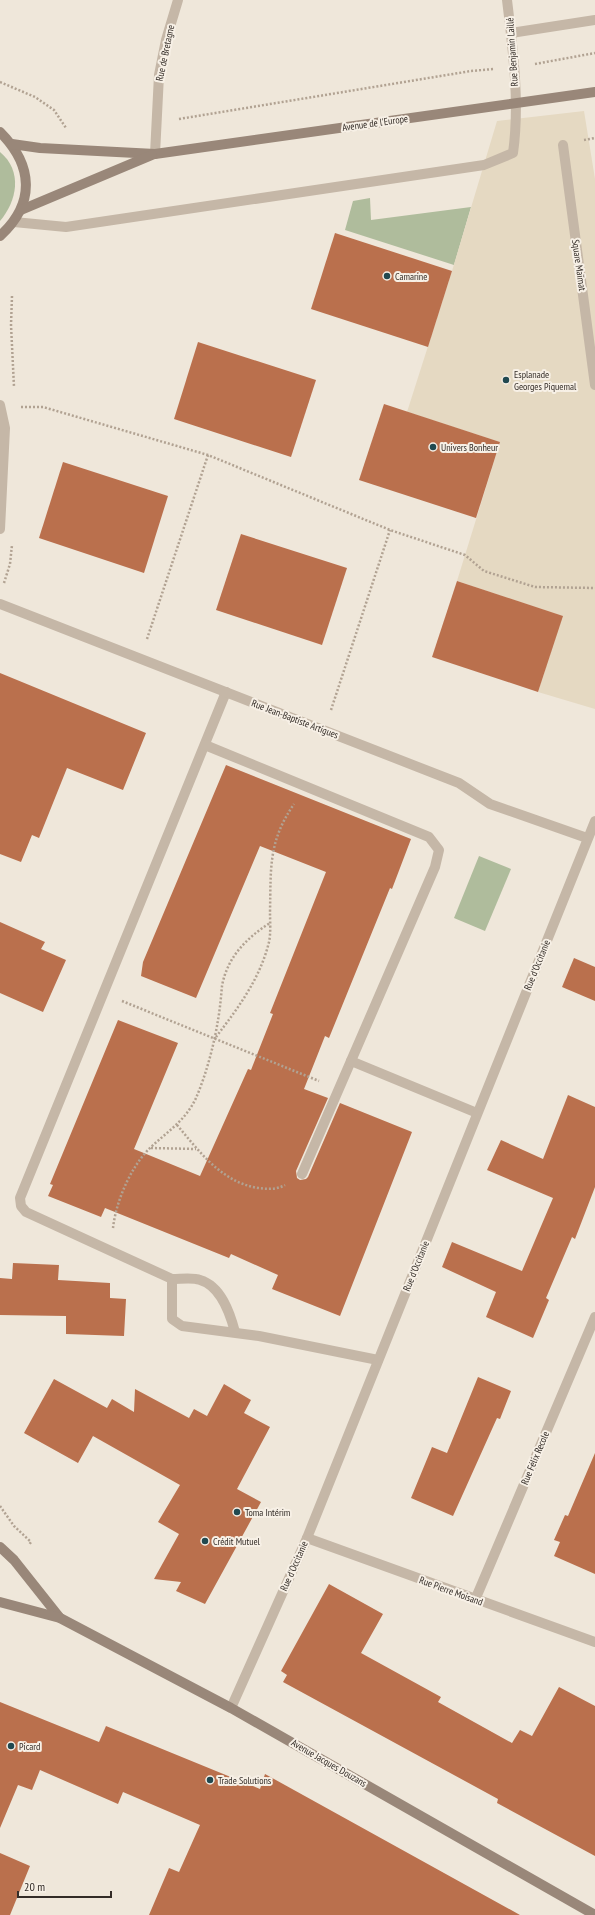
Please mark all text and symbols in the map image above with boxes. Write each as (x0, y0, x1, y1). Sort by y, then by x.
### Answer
street label: Rue Benjamin Laillé (503, 17, 521, 87)
street label: Rue de Bretagne (153, 24, 177, 82)
street label: Avenue de l'Europe (341, 112, 409, 134)
street label: Square Maïmat (569, 238, 589, 292)
place label: Camarine (395, 270, 427, 283)
marker: Camarine (382, 271, 392, 281)
place label: Esplanade Georges Piquemal (514, 368, 577, 393)
marker: Esplanade Georges Piquemal (501, 375, 511, 385)
place label: Univers Bonheur (441, 441, 498, 454)
marker: Univers Bonheur (428, 442, 438, 452)
street label: Rue Jean-Baptiste Artigues (250, 696, 341, 742)
street label: Rue d'Occitanie (521, 938, 553, 992)
street label: Rue d'Occitanie (400, 1239, 432, 1293)
street label: Rue Félix Recole (518, 1429, 552, 1487)
place label: Toma Intérim (245, 1506, 290, 1519)
marker: Toma Intérim (232, 1507, 242, 1517)
place label: Crédit Mutuel (213, 1535, 261, 1548)
marker: Crédit Mutuel (200, 1536, 210, 1546)
street label: Rue d'Occitanie (277, 1539, 311, 1593)
street label: Rue Pierre Moisand (417, 1573, 485, 1609)
street label: Avenue Jacques Douzans (289, 1736, 369, 1790)
place label: Picard (19, 1740, 40, 1753)
marker: Picard (6, 1741, 16, 1751)
place label: Trade Solutions (218, 1774, 272, 1787)
marker: Trade Solutions (205, 1775, 215, 1785)
scale bar (18, 1873, 111, 1899)
text: 20 m (24, 1879, 45, 1894)

